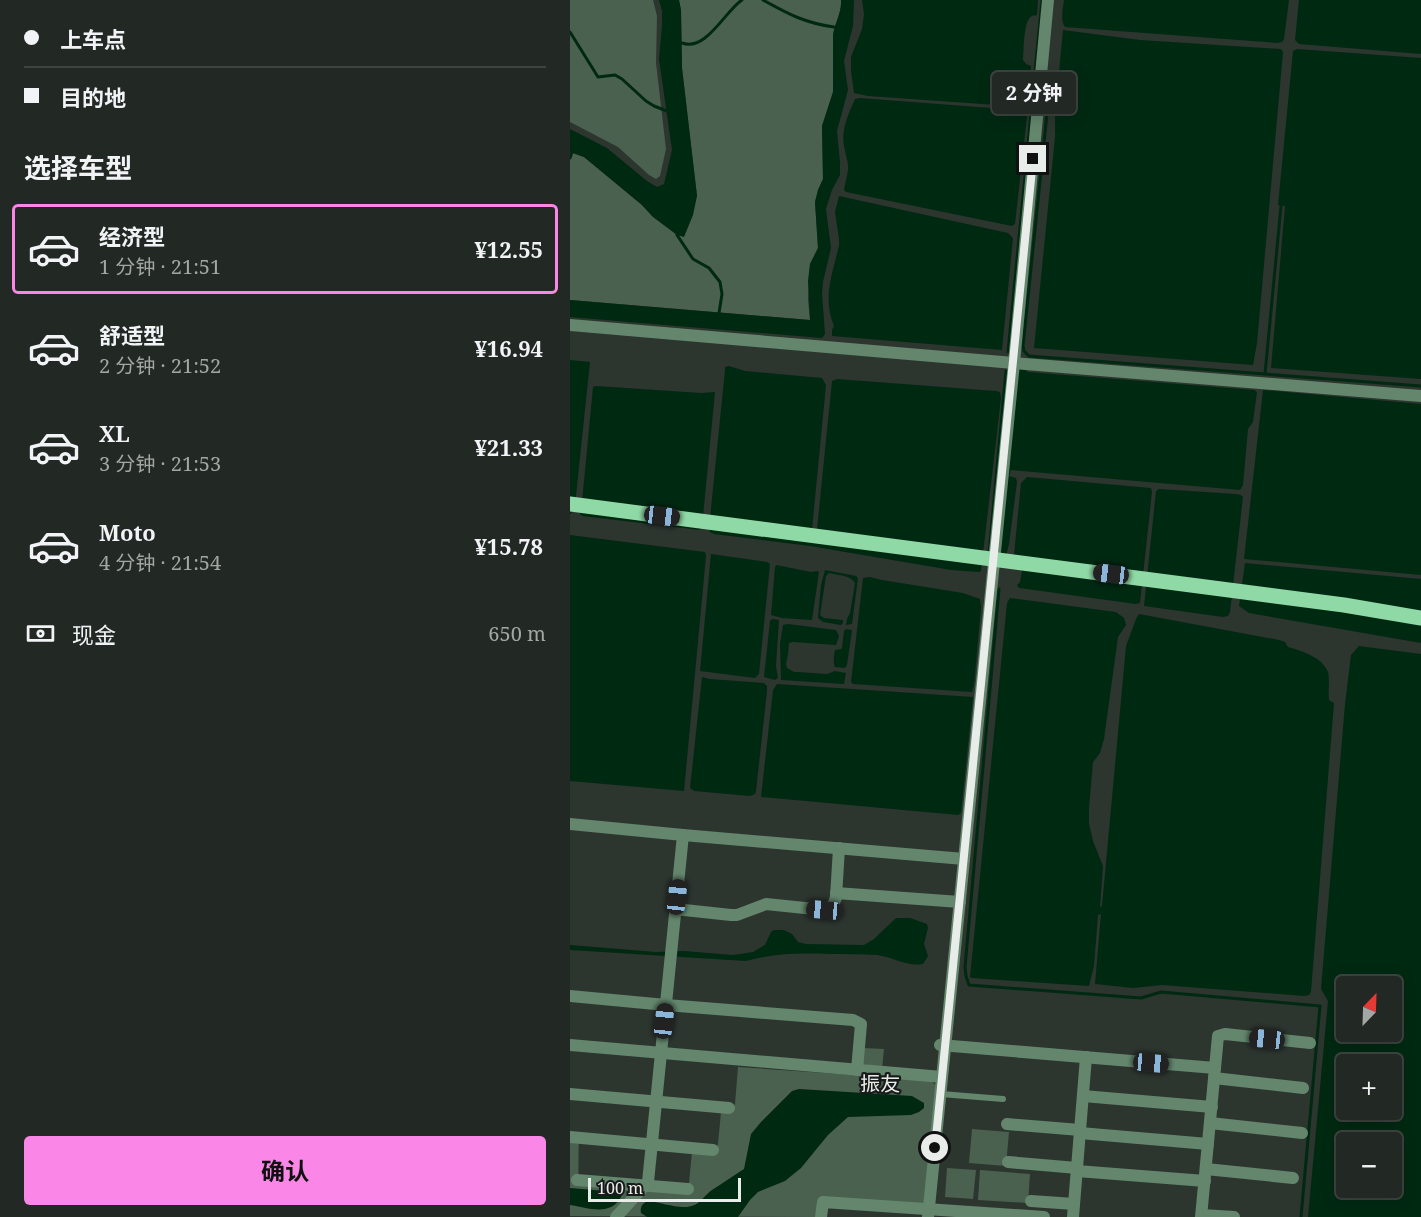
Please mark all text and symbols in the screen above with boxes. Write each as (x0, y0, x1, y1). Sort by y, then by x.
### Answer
text: 上车点 (60, 24, 126, 54)
callout: 2 分钟 (991, 72, 1075, 114)
text: 2 分钟 (1006, 79, 1062, 106)
text: 目的地 (60, 82, 126, 112)
route end (1019, 145, 1046, 172)
text: 选择车型 (24, 149, 132, 186)
text: 经济型 (99, 221, 165, 251)
icon: car (27, 222, 81, 276)
text: ¥12.55 (474, 234, 543, 264)
text: 1 分钟 · 21:51 (99, 253, 221, 280)
text: 舒适型 (99, 320, 165, 350)
icon: car (27, 321, 81, 375)
text: ¥16.94 (474, 333, 543, 363)
text: 2 分钟 · 21:52 (99, 352, 221, 379)
text: XL (99, 418, 130, 448)
icon: car (27, 420, 81, 474)
text: ¥21.33 (474, 432, 543, 462)
text: 3 分钟 · 21:53 (99, 450, 221, 477)
car (643, 505, 681, 527)
text: Moto (99, 517, 156, 547)
icon: car (27, 519, 81, 573)
text: ¥15.78 (474, 531, 543, 561)
text: 4 分钟 · 21:54 (99, 549, 221, 576)
car (1092, 563, 1130, 585)
icon: cash (24, 617, 57, 650)
text: 现金 (72, 619, 116, 649)
text: 650 m (488, 620, 546, 647)
car (666, 878, 688, 916)
car (805, 899, 843, 921)
north arrow (1336, 976, 1402, 1042)
map controls (1336, 976, 1402, 1198)
car (653, 1002, 675, 1040)
car (1248, 1028, 1286, 1050)
car (1132, 1052, 1170, 1074)
button: + (1336, 1054, 1402, 1120)
district label: 振友 (860, 1070, 900, 1097)
button: − (1336, 1132, 1402, 1198)
route start (921, 1134, 948, 1161)
button: 确认 (24, 1136, 546, 1205)
scale bar (588, 1175, 741, 1202)
text: 100 m (597, 1177, 643, 1199)

